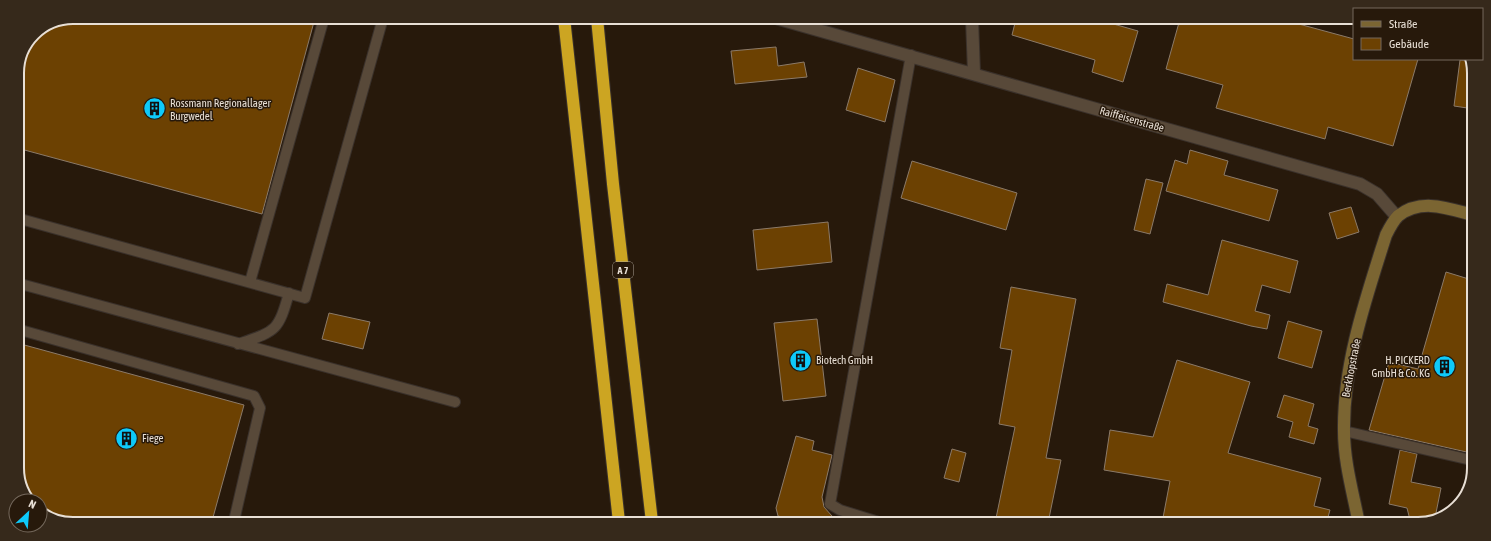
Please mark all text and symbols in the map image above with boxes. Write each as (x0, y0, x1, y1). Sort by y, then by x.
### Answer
legend (1353, 8, 1483, 60)
text: Straße (1389, 17, 1417, 31)
text: Gebäude (1389, 37, 1429, 51)
building icon: Rossmann Regionallager Burgwedel (141, 96, 167, 122)
place label: Rossmann Regionallager Burgwedel (170, 97, 271, 122)
street label: Raiffeisenstraße (1099, 104, 1165, 134)
road number: A 7 (613, 262, 633, 278)
street label: Berkhopstraße (1339, 338, 1363, 398)
building icon: Biotech GmbH (787, 347, 813, 373)
building icon: H. PICKERD GmbH & Co. KG (1432, 353, 1458, 379)
place label: Biotech GmbH (816, 354, 873, 366)
place label: H. PICKERD GmbH & Co. KG (1371, 354, 1430, 379)
building icon: Fiege (113, 425, 139, 451)
place label: Fiege (142, 432, 163, 444)
north arrow (8, 493, 48, 533)
text: N (27, 497, 38, 511)

